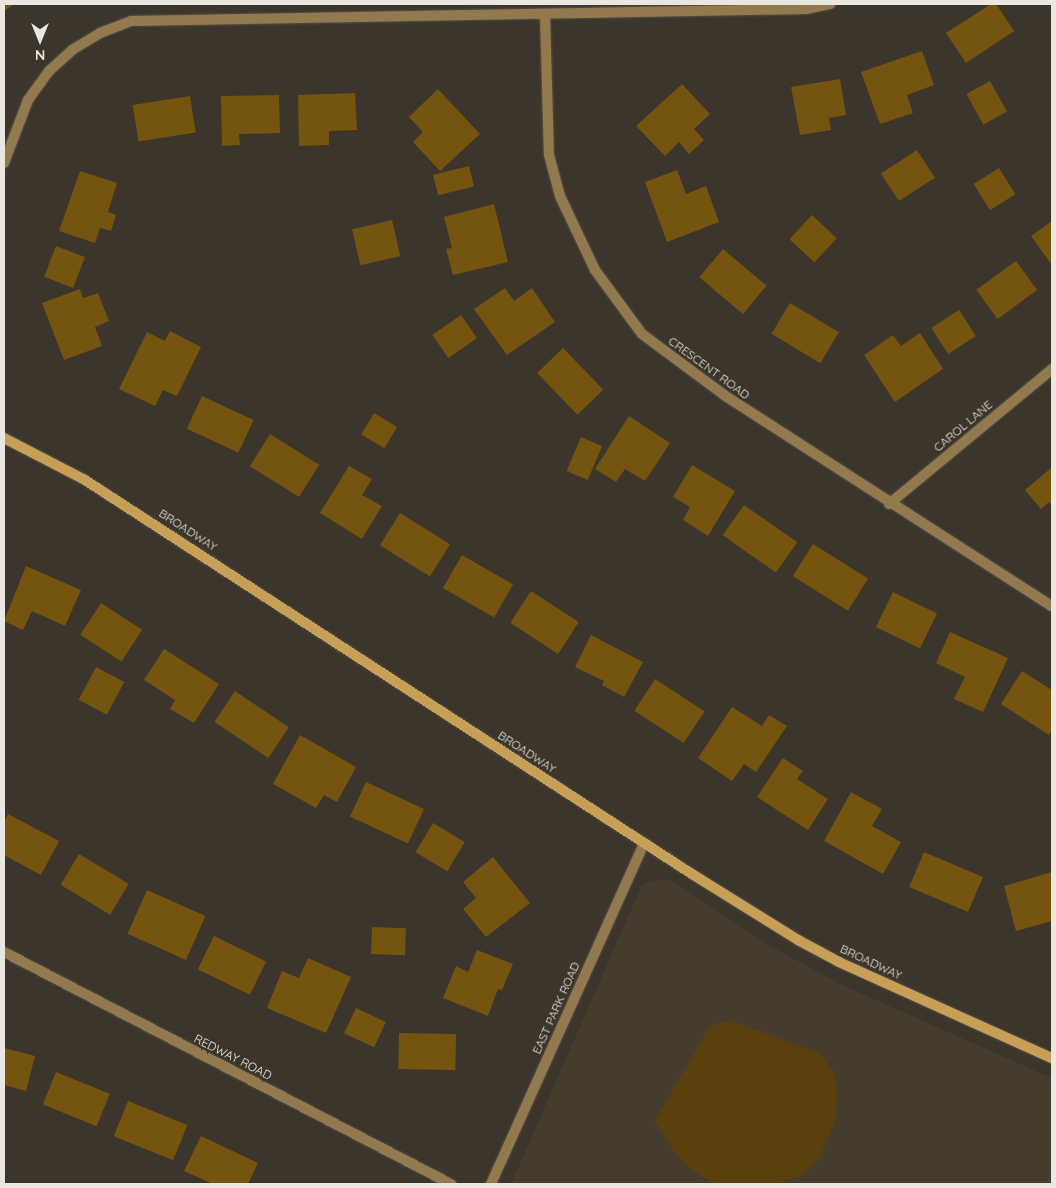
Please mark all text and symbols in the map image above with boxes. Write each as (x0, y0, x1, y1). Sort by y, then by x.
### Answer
north arrow (15, 15, 65, 65)
text: N (35, 46, 45, 64)
street label: CRESCENT ROAD (666, 334, 752, 402)
street label: CAROL LANE (931, 397, 995, 455)
street label: BROADWAY (156, 506, 220, 554)
street label: BROADWAY (495, 728, 559, 776)
street label: BROADWAY (838, 941, 904, 983)
street label: EAST PARK ROAD (529, 960, 583, 1056)
street label: REDWAY ROAD (192, 1031, 274, 1083)

